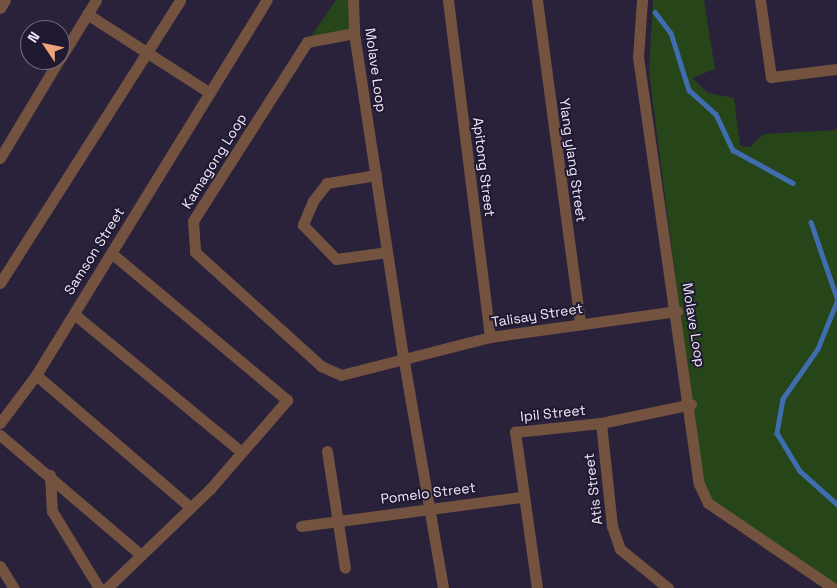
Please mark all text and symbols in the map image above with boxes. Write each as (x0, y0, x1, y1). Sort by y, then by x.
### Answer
north arrow (20, 20, 70, 70)
street label: Molave Loop (362, 27, 390, 113)
text: N (23, 28, 43, 46)
street label: Ylang ylang Street (556, 97, 590, 223)
street label: Kamagong Loop (178, 110, 250, 212)
street label: Apitong Street (470, 116, 498, 218)
street label: Samson Street (60, 204, 128, 298)
street label: Molave Loop (679, 282, 709, 368)
street label: Talisay Street (490, 300, 584, 330)
street label: Ipil Street (519, 401, 587, 425)
street label: Atis Street (580, 452, 606, 526)
street label: Pomelo Street (380, 479, 476, 507)

